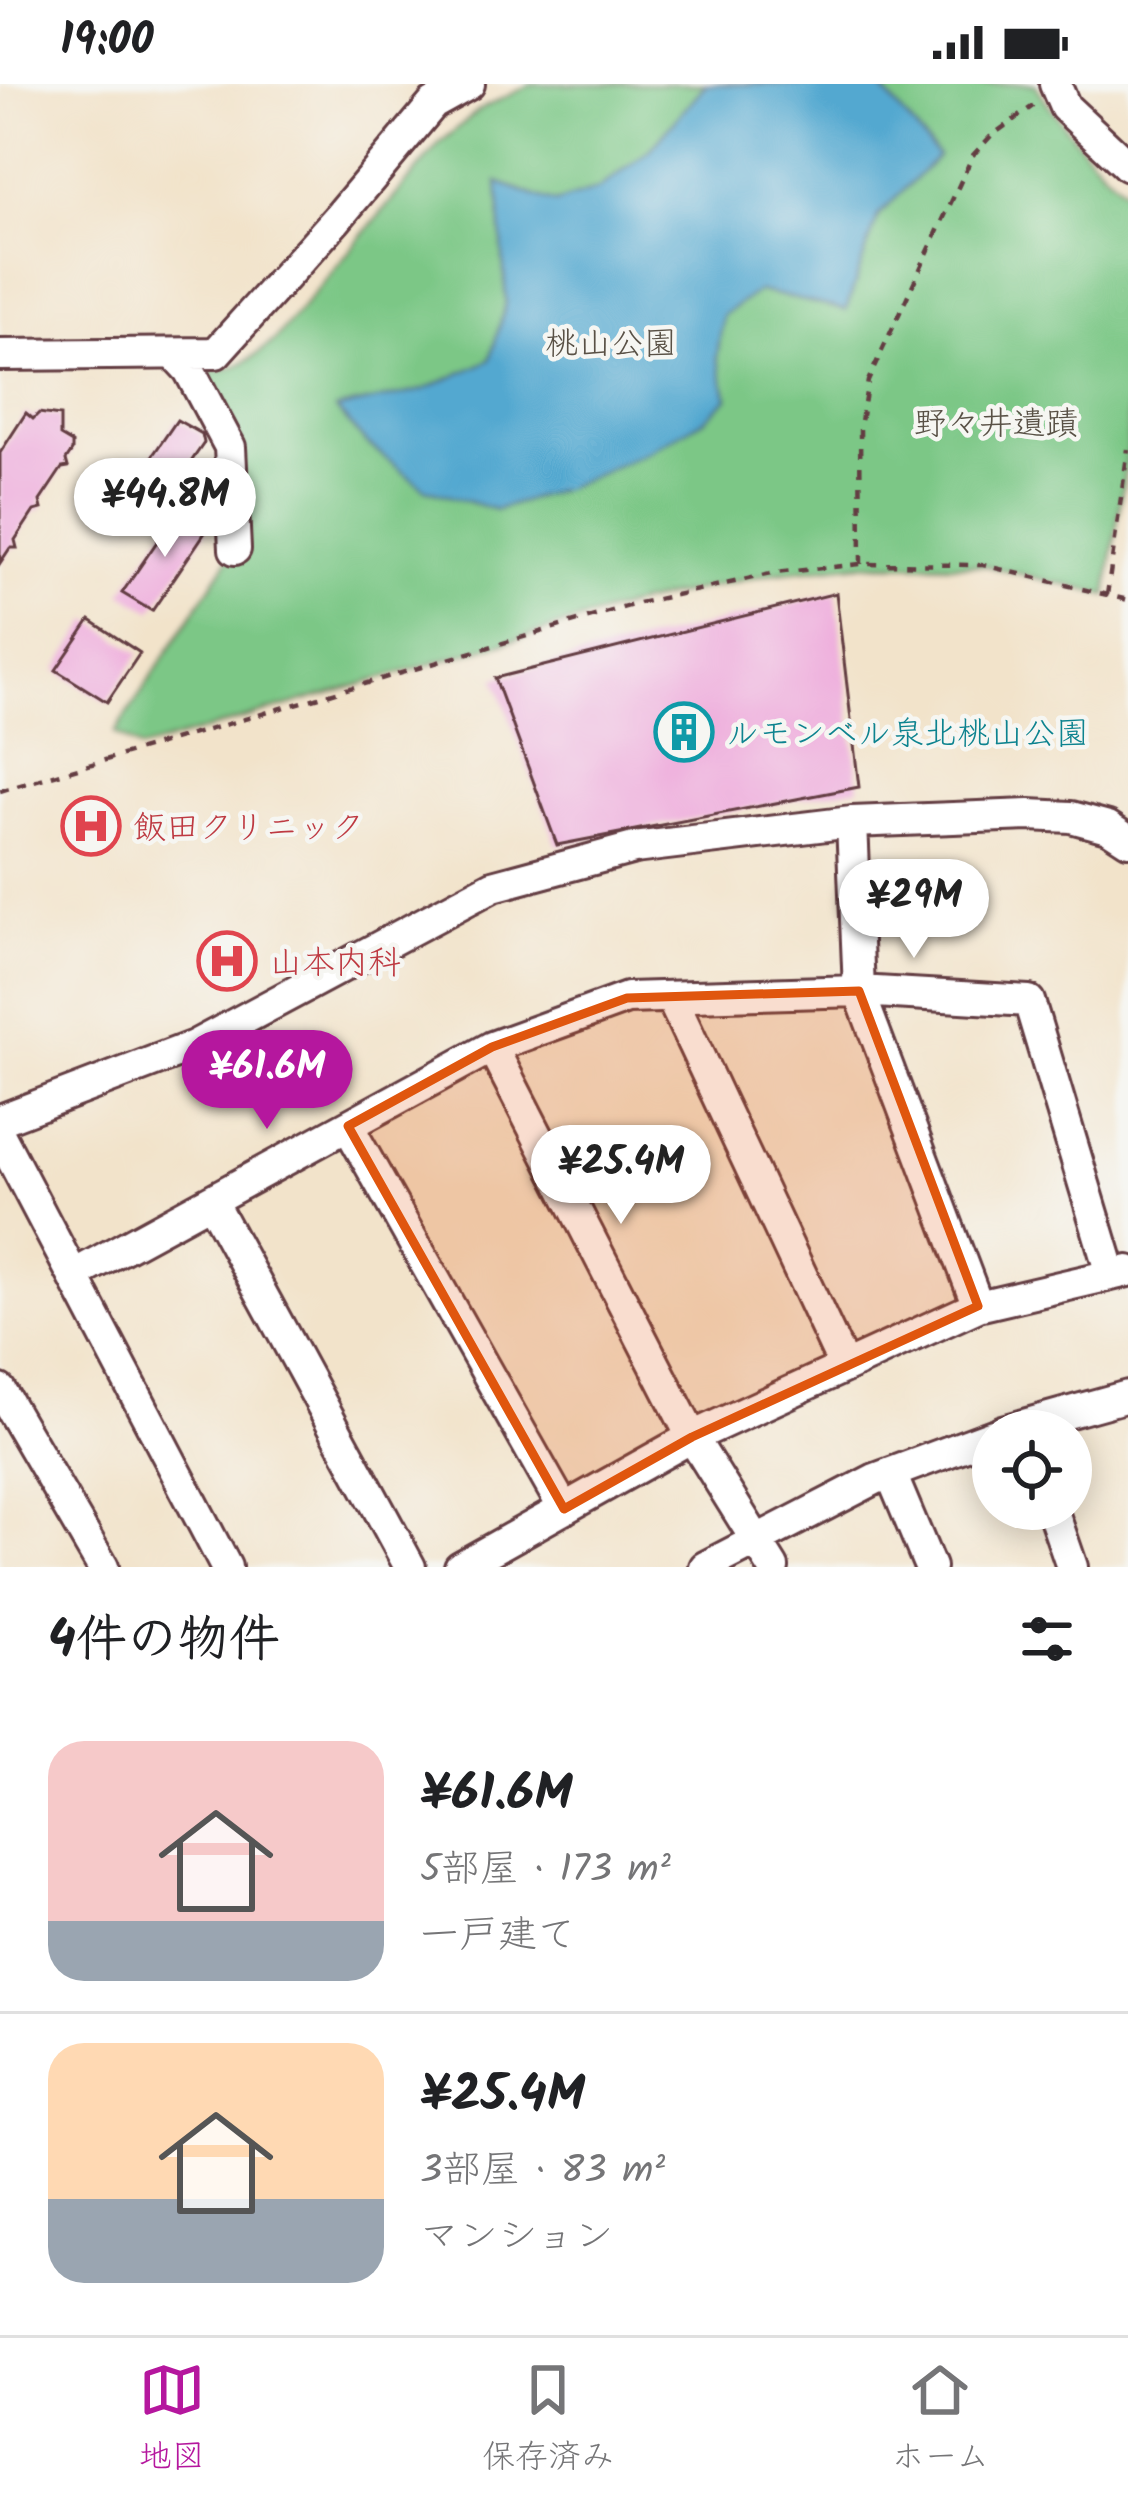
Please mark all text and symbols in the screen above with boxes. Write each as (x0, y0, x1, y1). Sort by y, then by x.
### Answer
text: 19:00 (60, 6, 154, 78)
park label: 桃山公園 (545, 319, 677, 372)
park label: 野々井遺蹟 (914, 399, 1079, 452)
pin: ¥44.8M (67, 458, 263, 560)
text: ¥44.8M (101, 466, 229, 528)
building icon: ルモンベル泉北桃山公園 (653, 701, 715, 763)
place label: ルモンベル泉北桃山公園 (726, 709, 1089, 762)
hospital icon: 飯田クリニック (60, 795, 122, 857)
place label: 飯田クリニック (133, 803, 364, 856)
pin: ¥29M (843, 859, 985, 961)
text: ¥29M (866, 867, 962, 929)
hospital icon: 山本内科 (196, 930, 258, 992)
place label: 山本内科 (269, 938, 401, 991)
pin: ¥61.6M (169, 1030, 365, 1132)
text: ¥61.6M (209, 1038, 325, 1100)
pin: ¥25.4M (523, 1125, 719, 1227)
text: ¥25.4M (558, 1133, 684, 1195)
map controls (972, 1410, 1092, 1530)
button: locate (972, 1410, 1092, 1530)
text: 4件の物件 (48, 1601, 280, 1682)
icon: filters (1014, 1606, 1080, 1672)
text: ¥61.6M (420, 1755, 573, 1836)
icon: home (144, 1789, 288, 1933)
text: 5部屋 · 173 m² (420, 1840, 671, 1902)
text: 一戸建て (420, 1906, 576, 1968)
text: ¥25.4M (420, 2056, 585, 2137)
icon: home (144, 2091, 288, 2235)
text: 3部屋 · 83 m² (420, 2141, 665, 2203)
text: マンション (420, 2207, 613, 2269)
tab: 地図 (139, 2357, 205, 2485)
tab: 保存済み (482, 2357, 614, 2485)
tab: ホーム (892, 2357, 989, 2485)

